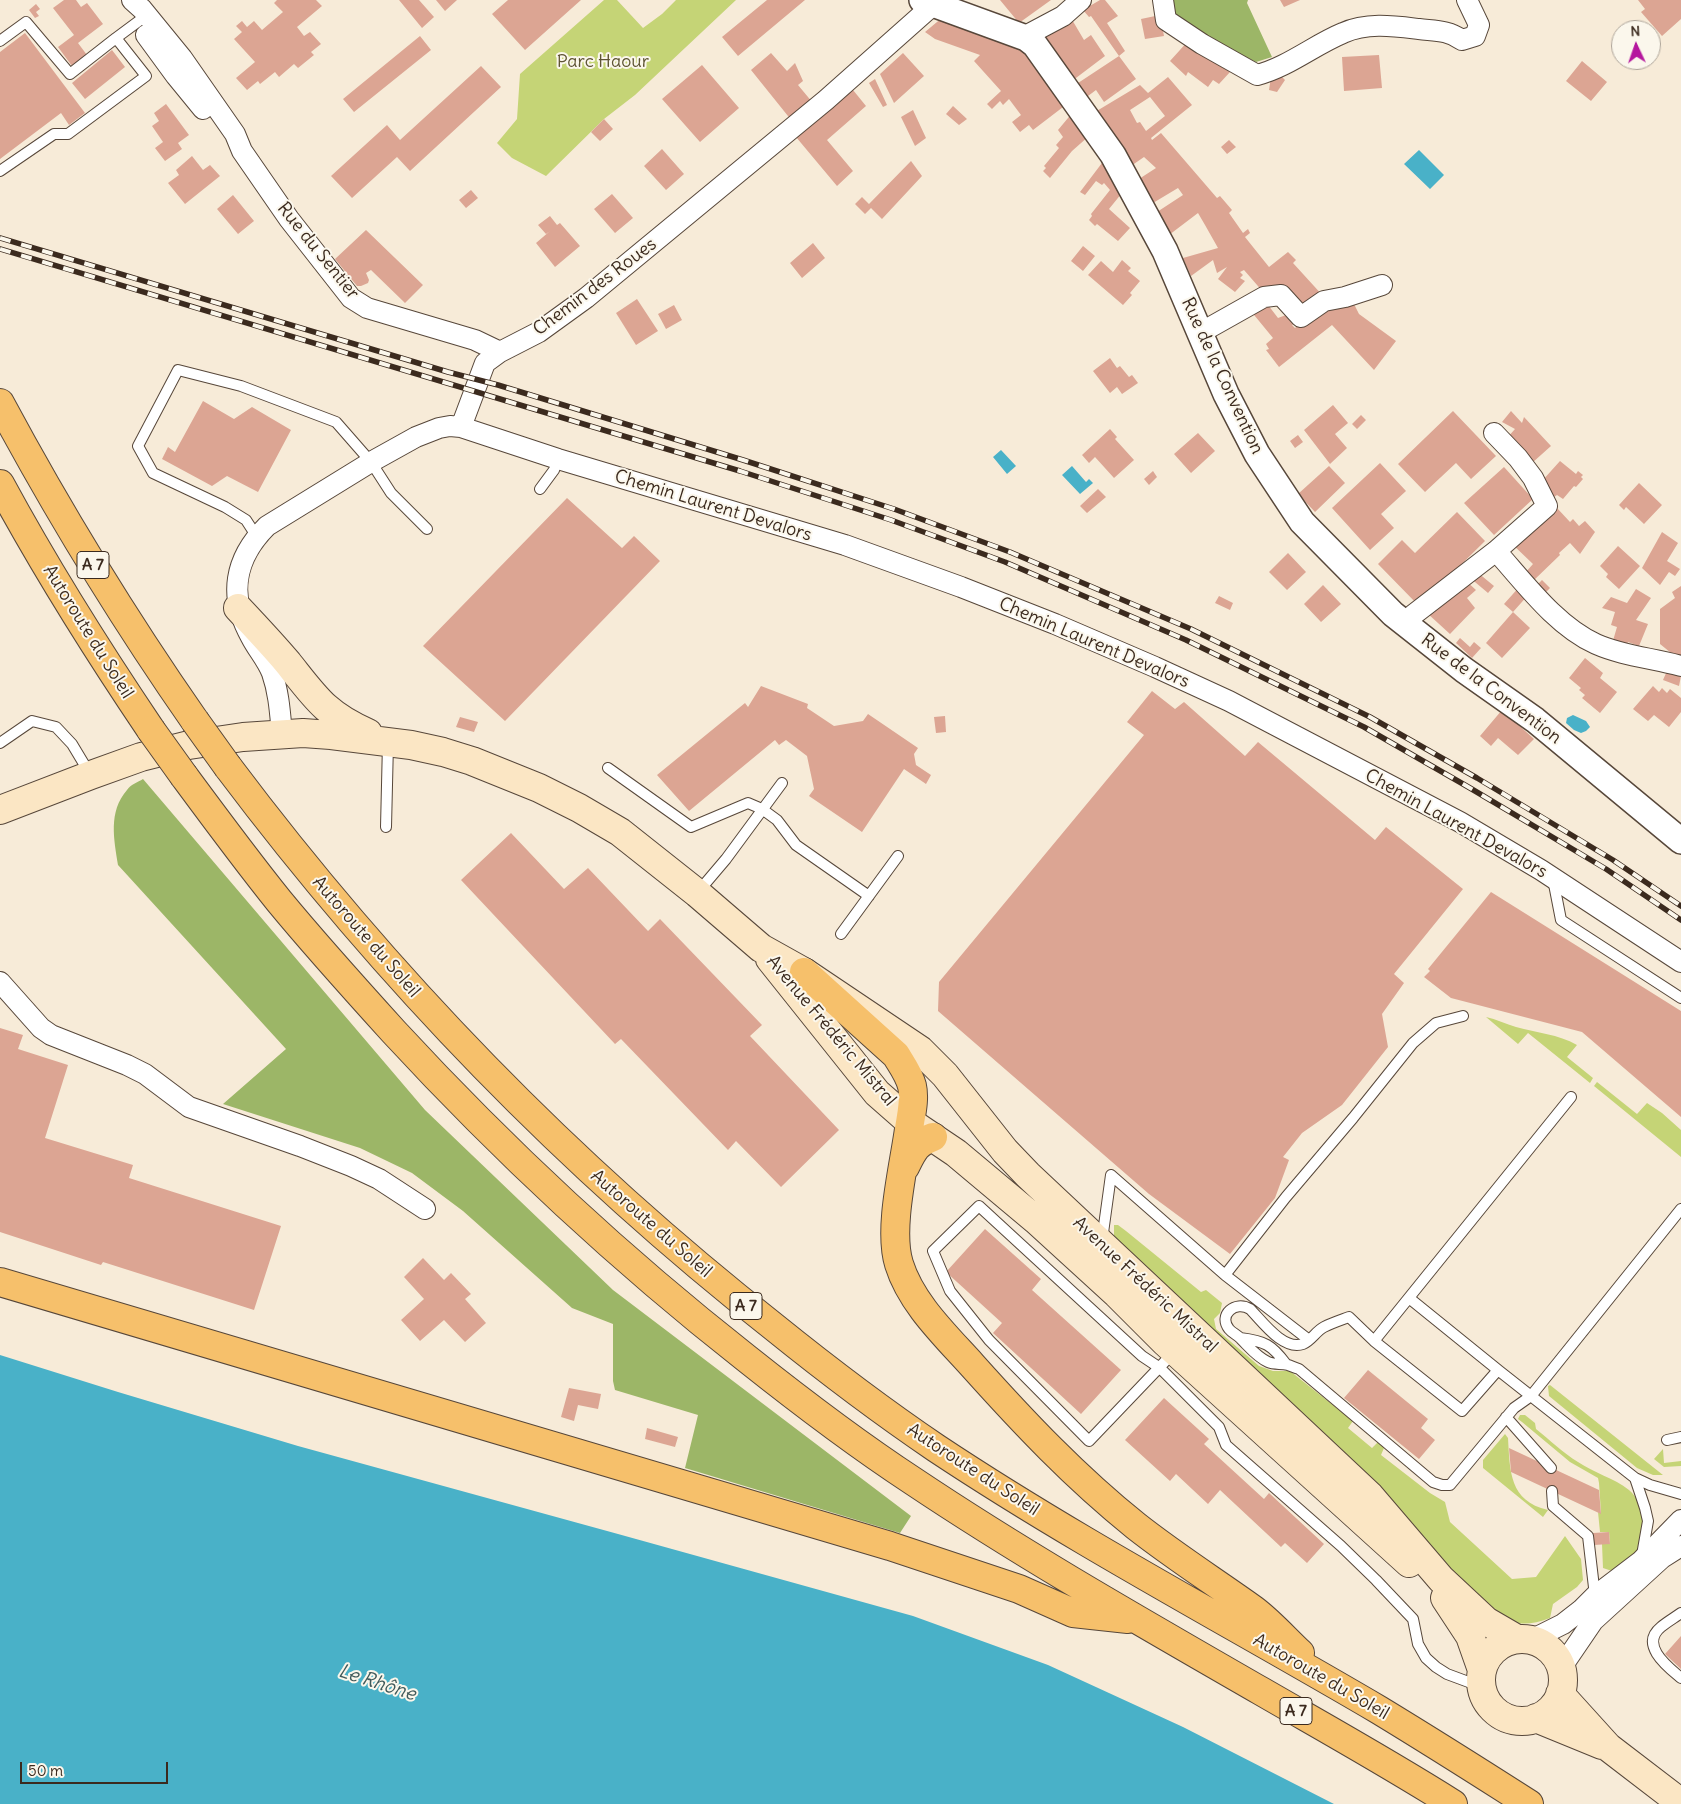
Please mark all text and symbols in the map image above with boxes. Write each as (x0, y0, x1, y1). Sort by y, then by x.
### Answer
north arrow (1611, 20, 1661, 70)
text: N (1630, 22, 1641, 40)
park label: Parc Haour (557, 51, 649, 73)
street label: Rue du Sentier (272, 198, 364, 304)
street label: Chemin des Roues (529, 234, 661, 340)
street label: Rue de la Convention (1176, 294, 1268, 458)
street label: Chemin Laurent Devalors (612, 466, 814, 546)
road number: A 7 (77, 552, 109, 578)
street label: Autoroute du Soleil (38, 561, 138, 703)
street label: Chemin Laurent Devalors (995, 593, 1193, 693)
street label: Rue de la Convention (1417, 629, 1565, 749)
street label: Chemin Laurent Devalors (1361, 765, 1551, 883)
street label: Autoroute du Soleil (308, 872, 424, 1002)
street label: Avenue Frédéric Mistral (762, 951, 900, 1111)
street label: Autoroute du Soleil (586, 1166, 716, 1282)
street label: Avenue Frédéric Mistral (1068, 1212, 1222, 1358)
road number: A 7 (730, 1292, 762, 1320)
street label: Autoroute du Soleil (903, 1419, 1043, 1521)
street label: Autoroute du Soleil (1249, 1629, 1393, 1725)
water label: Le Rhône (336, 1660, 418, 1706)
road number: A 7 (1280, 1698, 1312, 1724)
scale bar (22, 1752, 170, 1784)
text: 50 m (28, 1761, 63, 1780)

